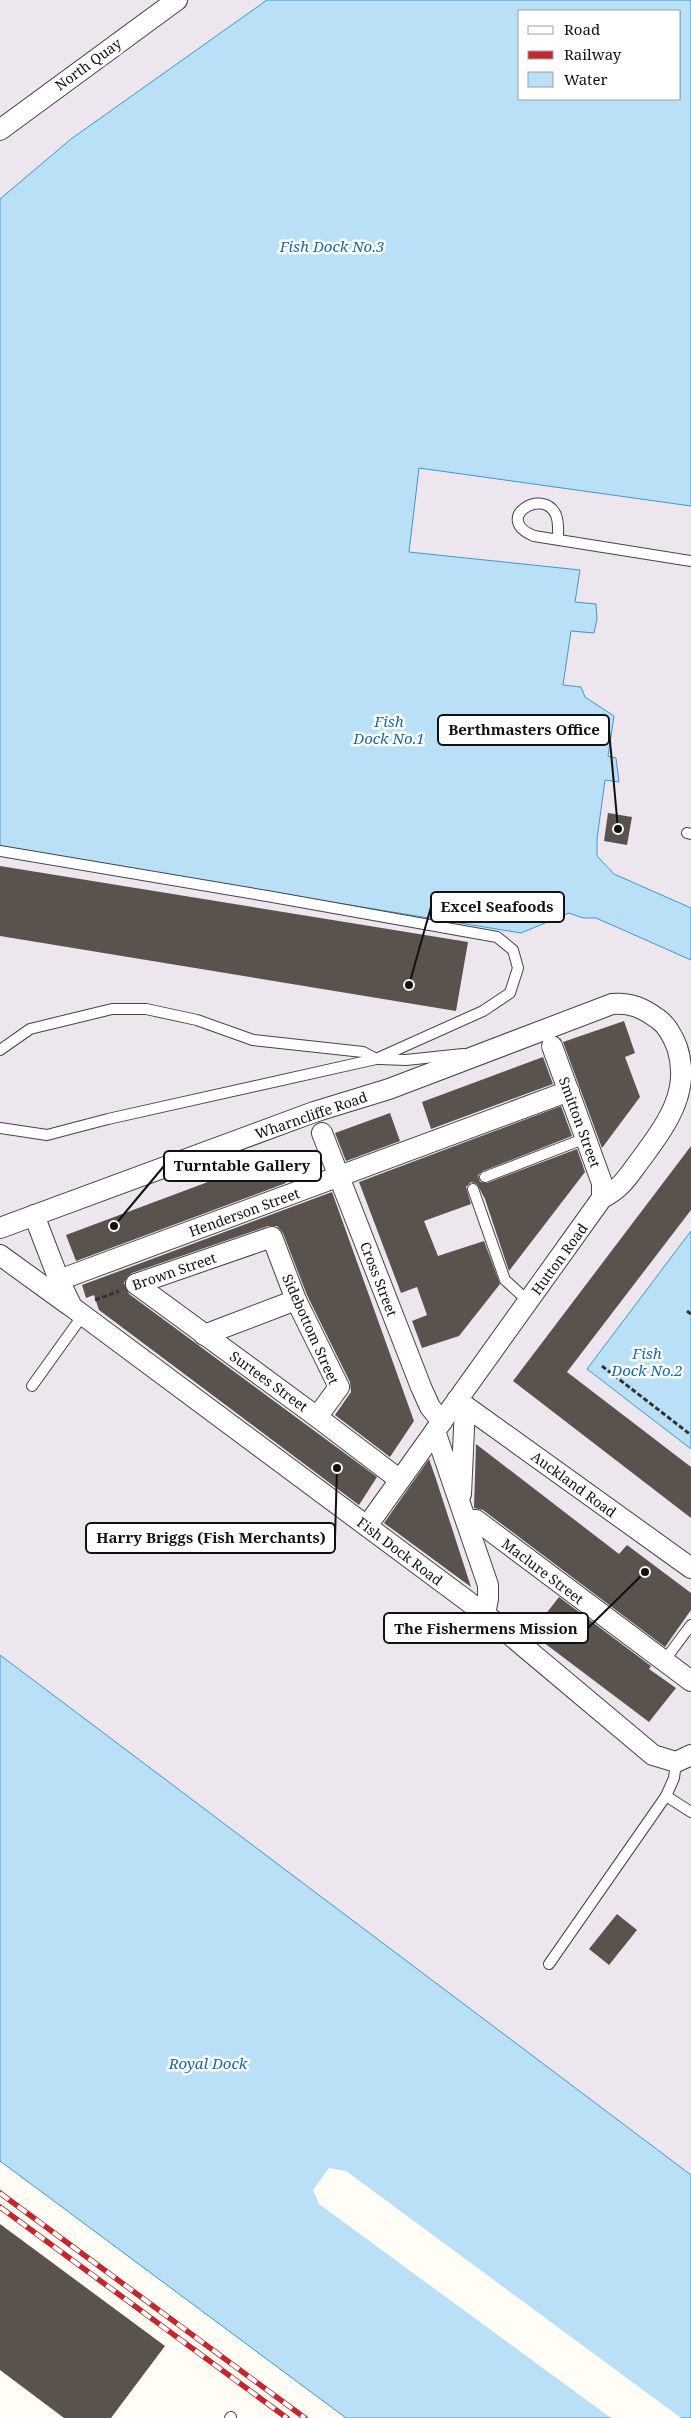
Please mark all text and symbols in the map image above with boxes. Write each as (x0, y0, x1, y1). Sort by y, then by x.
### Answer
legend (518, 10, 681, 100)
text: Road (564, 19, 600, 39)
street label: North Quay (51, 33, 125, 94)
text: Railway (564, 44, 622, 64)
text: Water (564, 69, 607, 89)
water label: Fish Dock No.3 (279, 236, 384, 256)
water label: Fish Dock No.1 (352, 711, 425, 748)
callout: Berthmasters Office (438, 715, 609, 745)
text: Berthmasters Office (448, 719, 600, 739)
callout: Excel Seafoods (431, 892, 564, 922)
text: Excel Seafoods (441, 896, 553, 916)
street label: Smitton Street (555, 1074, 605, 1170)
street label: Wharncliffe Road (252, 1087, 370, 1143)
callout: Turntable Gallery (164, 1151, 321, 1181)
text: Turntable Gallery (174, 1155, 311, 1175)
street label: Henderson Street (186, 1183, 302, 1241)
street label: Hutton Road (527, 1219, 592, 1299)
street label: Cross Street (356, 1239, 402, 1319)
street label: Brown Street (129, 1248, 219, 1294)
street label: Sidebottom Street (278, 1271, 344, 1387)
water label: Fish Dock No.2 (610, 1343, 683, 1380)
street label: Surtees Street (226, 1346, 312, 1416)
street label: Auckland Road (528, 1447, 621, 1522)
street label: Fish Dock Road (353, 1513, 447, 1590)
callout: Harry Briggs (Fish Merchants) (86, 1523, 335, 1553)
text: Harry Briggs (Fish Merchants) (96, 1527, 326, 1547)
street label: Maclure Street (498, 1534, 588, 1608)
callout: The Fishermens Mission (384, 1613, 588, 1643)
text: The Fishermens Mission (394, 1618, 578, 1638)
water label: Royal Dock (168, 2053, 248, 2073)

